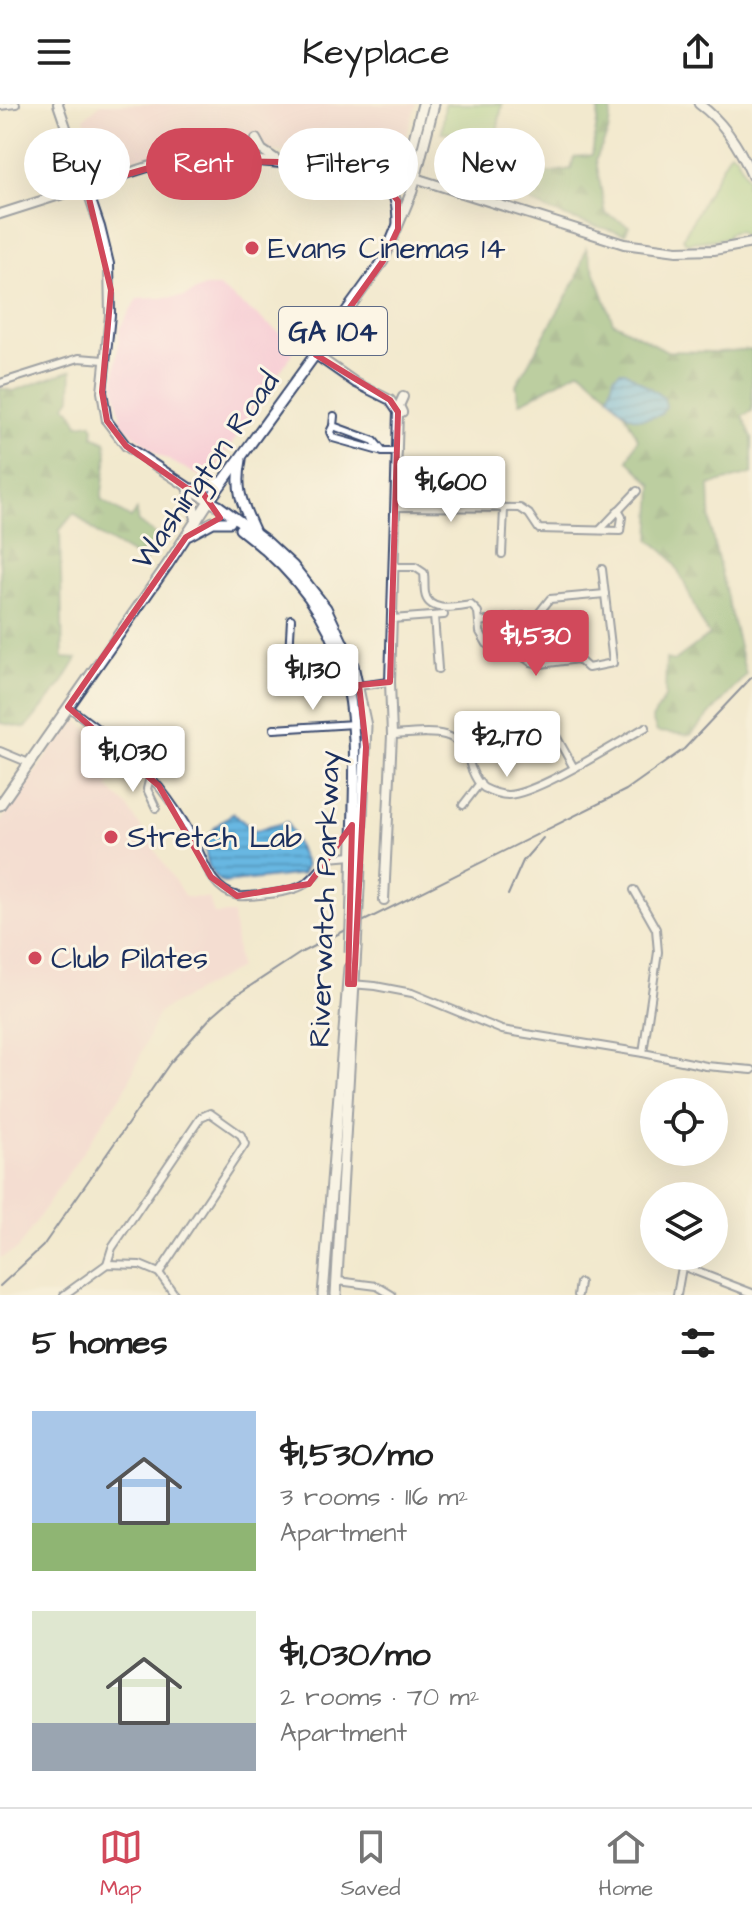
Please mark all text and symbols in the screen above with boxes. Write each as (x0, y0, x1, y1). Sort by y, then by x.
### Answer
text: Keyplace (302, 27, 450, 78)
icon: menu (32, 30, 76, 74)
icon: share (676, 30, 720, 74)
chip: Buy (24, 128, 130, 200)
chip: Rent (146, 128, 262, 200)
chip: Filters (278, 128, 418, 200)
chip: New (434, 128, 545, 200)
place label: Evans Cinemas 14 (268, 228, 506, 270)
marker: Evans Cinemas 14 (243, 239, 261, 257)
road number: GA 104 (279, 307, 387, 355)
street label: Washington Road (122, 363, 291, 579)
pin: $1,600 (386, 456, 516, 524)
text: $1,600 (415, 464, 487, 500)
pin: $1,530 (471, 610, 601, 678)
text: $1,530 (501, 618, 571, 654)
pin: $1,130 (248, 644, 378, 712)
text: $1,130 (285, 652, 341, 688)
pin: $2,170 (442, 711, 572, 779)
text: $2,170 (472, 719, 542, 755)
pin: $1,030 (68, 726, 198, 794)
text: $1,030 (99, 734, 167, 770)
street label: Riverwatch Parkway (299, 750, 352, 1048)
place label: Stretch Lab (127, 817, 302, 859)
marker: Stretch Lab (102, 828, 120, 846)
place label: Club Pilates (51, 938, 208, 980)
marker: Club Pilates (26, 949, 44, 967)
map controls (640, 1078, 728, 1270)
button: locate (640, 1078, 728, 1166)
button: layers (640, 1182, 728, 1270)
text: 5 homes (32, 1319, 168, 1367)
icon: filters (676, 1321, 720, 1365)
text: $1,530/mo (280, 1431, 433, 1479)
icon: home (96, 1443, 192, 1539)
text: 3 rooms · 116 m² (280, 1479, 468, 1515)
text: Apartment (280, 1515, 407, 1551)
text: $1,030/mo (280, 1631, 431, 1679)
icon: home (96, 1643, 192, 1739)
text: 2 rooms · 70 m² (280, 1679, 479, 1715)
text: Apartment (280, 1715, 407, 1751)
tab: Map (99, 1825, 143, 1904)
tab: Saved (341, 1825, 401, 1904)
tab: Home (598, 1825, 653, 1904)

